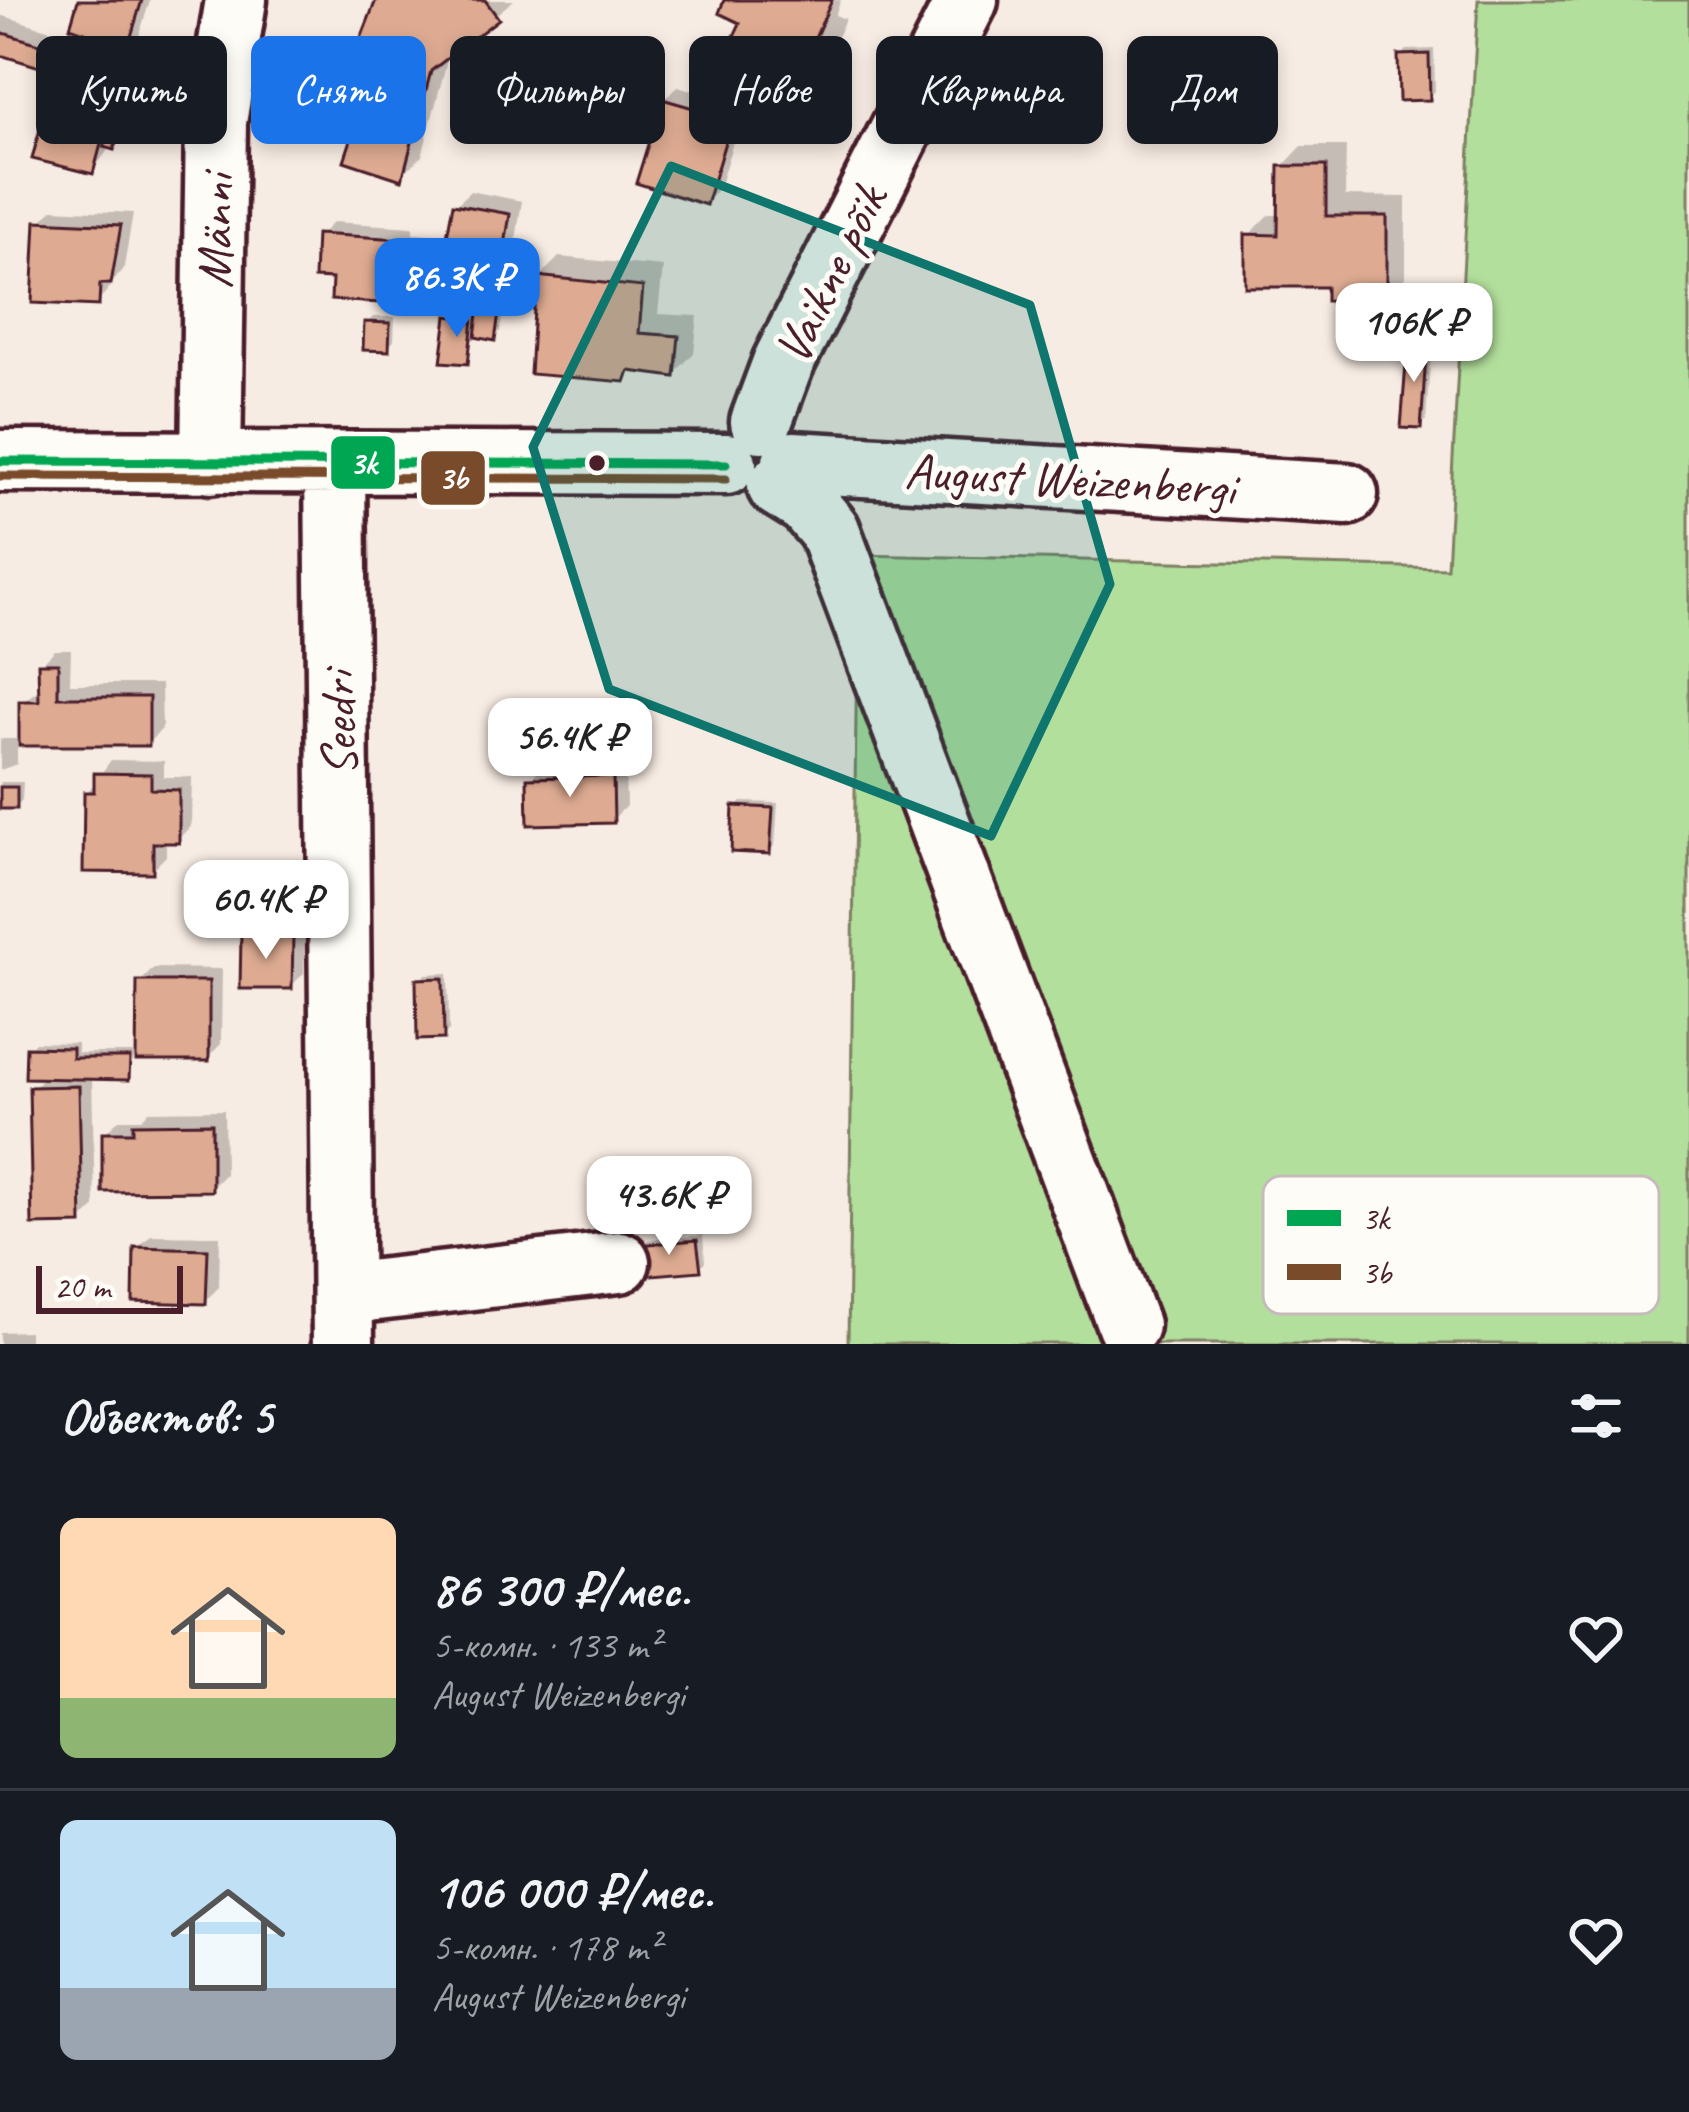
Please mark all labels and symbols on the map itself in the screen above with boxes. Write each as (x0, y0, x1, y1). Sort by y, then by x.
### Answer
street label: Männi (182, 168, 248, 289)
street label: Vaikne põik (759, 172, 902, 374)
pin: 86.3K ₽ (346, 238, 568, 340)
pin: 106K ₽ (1316, 283, 1512, 385)
line badge: 3k (329, 434, 397, 491)
street label: August Weizenbergi (903, 438, 1242, 520)
text: 3k (349, 442, 379, 484)
line badge: 3b (419, 449, 487, 507)
unlabelled marker (586, 452, 608, 474)
text: 3b (438, 457, 470, 499)
street label: Seedri (305, 665, 371, 777)
pin: 56.4K ₽ (459, 698, 681, 800)
pin: 60.4K ₽ (155, 860, 377, 962)
pin: 43.6K ₽ (558, 1156, 780, 1258)
legend (1263, 1176, 1659, 1314)
text: 3k (1362, 1198, 1392, 1240)
text: 3b (1362, 1252, 1393, 1294)
scale bar (36, 1260, 183, 1313)

